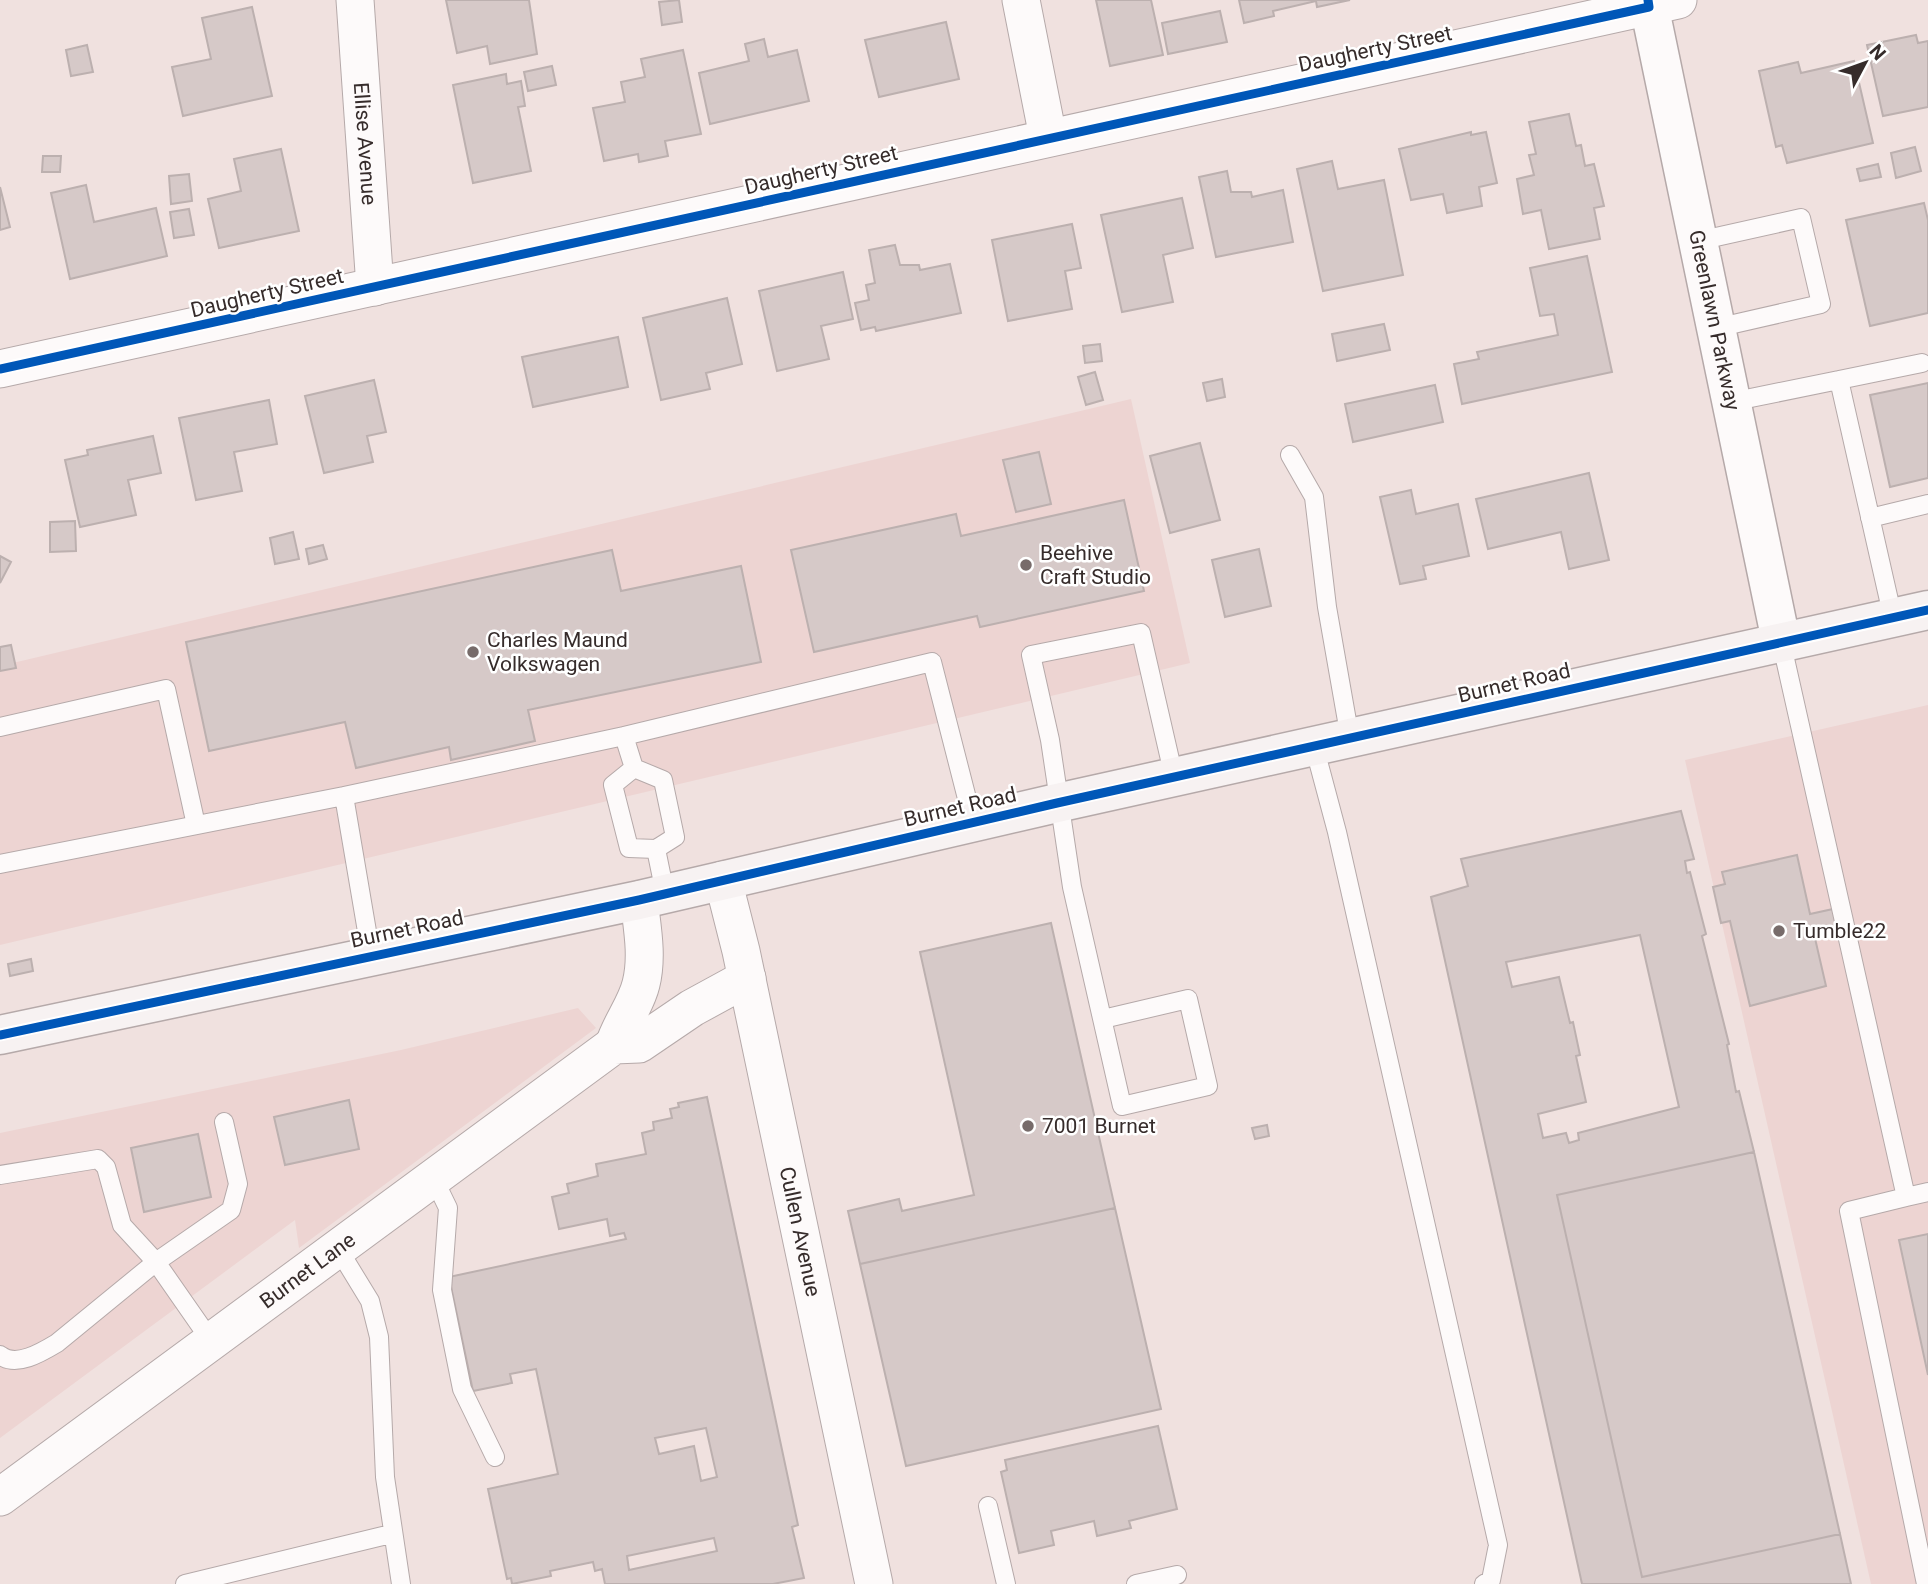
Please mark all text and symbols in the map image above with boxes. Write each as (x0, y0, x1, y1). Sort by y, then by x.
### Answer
street label: Daugherty Street (1296, 21, 1454, 77)
north arrow (1830, 28, 1900, 98)
text: N (1864, 40, 1891, 65)
street label: Ellise Avenue (349, 81, 381, 206)
street label: Daugherty Street (742, 141, 900, 199)
street label: Greenlawn Parkway (1684, 228, 1745, 413)
street label: Daugherty Street (188, 264, 346, 322)
place label: Beehive Craft Studio (1040, 541, 1151, 589)
marker: Beehive Craft Studio (1018, 557, 1034, 573)
place label: Charles Maund Volkswagen (487, 628, 628, 676)
marker: Charles Maund Volkswagen (465, 644, 481, 660)
street label: Burnet Road (1455, 658, 1573, 708)
street label: Burnet Road (901, 782, 1019, 832)
street label: Burnet Road (348, 905, 466, 953)
place label: Tumble22 (1793, 919, 1886, 943)
marker: Tumble22 (1771, 923, 1787, 939)
place label: 7001 Burnet (1042, 1114, 1156, 1138)
marker: 7001 Burnet (1020, 1118, 1036, 1134)
street label: Cullen Avenue (775, 1165, 825, 1299)
street label: Burnet Lane (255, 1228, 360, 1313)

